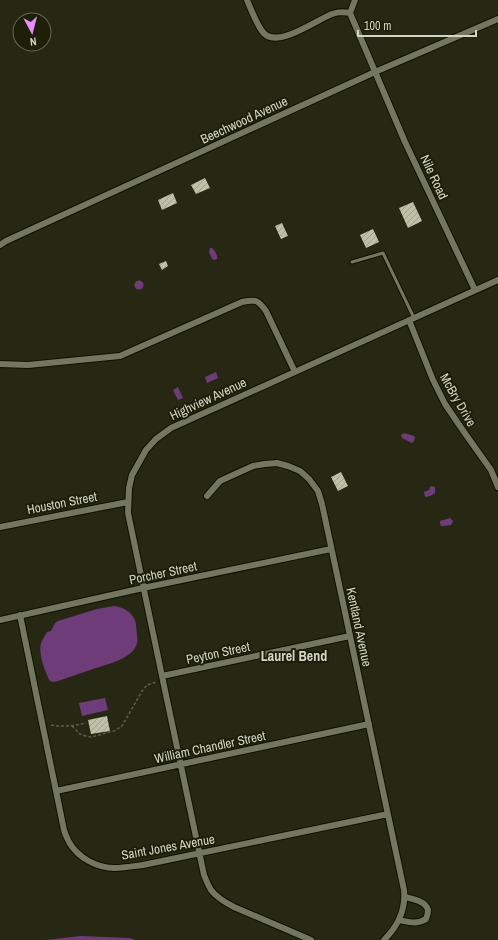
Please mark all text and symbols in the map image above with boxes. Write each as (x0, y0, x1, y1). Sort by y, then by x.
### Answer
north arrow (12, 12, 52, 52)
scale bar (358, 12, 476, 38)
text: 100 m (364, 18, 391, 34)
text: N (29, 35, 37, 49)
street label: Beechwood Avenue (198, 92, 290, 148)
street label: Nile Road (416, 152, 452, 202)
street label: McBry Drive (436, 370, 480, 430)
street label: Highview Avenue (167, 374, 249, 424)
street label: Houston Street (25, 488, 99, 518)
street label: Porcher Street (128, 558, 198, 588)
street label: Kentland Avenue (342, 586, 376, 668)
street label: Peyton Street (185, 638, 251, 668)
district label: Laurel Bend (261, 647, 327, 665)
street label: William Chandler Street (153, 727, 267, 767)
street label: Saint Jones Avenue (120, 830, 216, 864)

